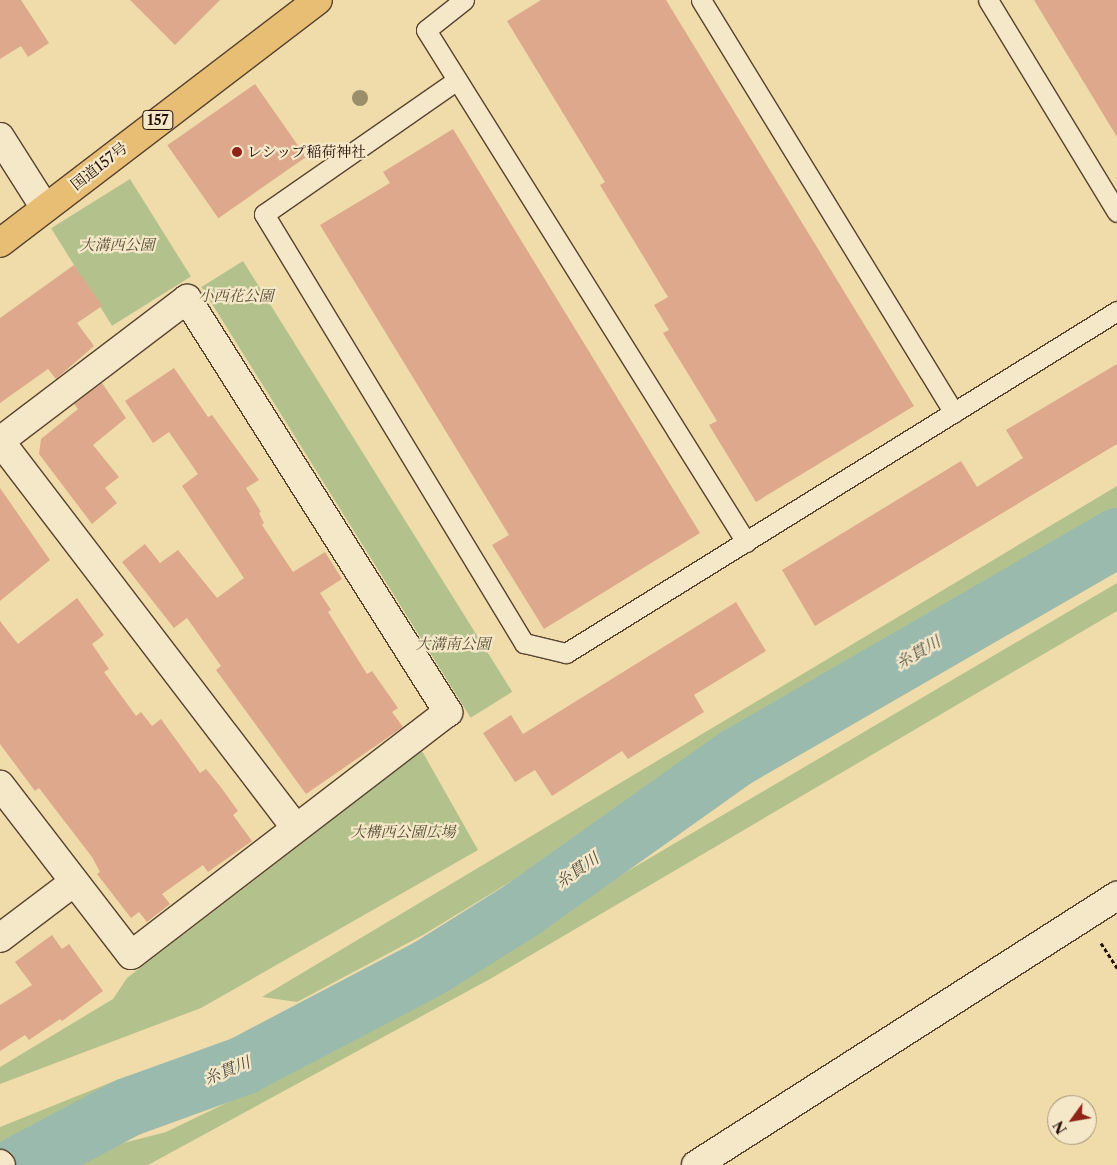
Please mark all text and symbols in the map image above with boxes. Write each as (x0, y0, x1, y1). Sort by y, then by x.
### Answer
road number: 157 (142, 108, 174, 132)
street label: 国道157号 (67, 138, 131, 194)
place label: レシップ稲荷神社 (247, 143, 367, 161)
marker: レシップ稲荷神社 (231, 146, 243, 158)
park label: 大溝西公園 (80, 236, 154, 254)
park label: 小西花公園 (199, 287, 273, 305)
water label: 糸貫川 (892, 632, 944, 672)
park label: 大溝南公園 (416, 635, 490, 653)
park label: 大構西公園広場 (351, 823, 455, 841)
water label: 糸貫川 (552, 848, 602, 892)
water label: 糸貫川 (201, 1052, 253, 1088)
north arrow (1047, 1095, 1097, 1145)
text: N (1049, 1117, 1071, 1137)

